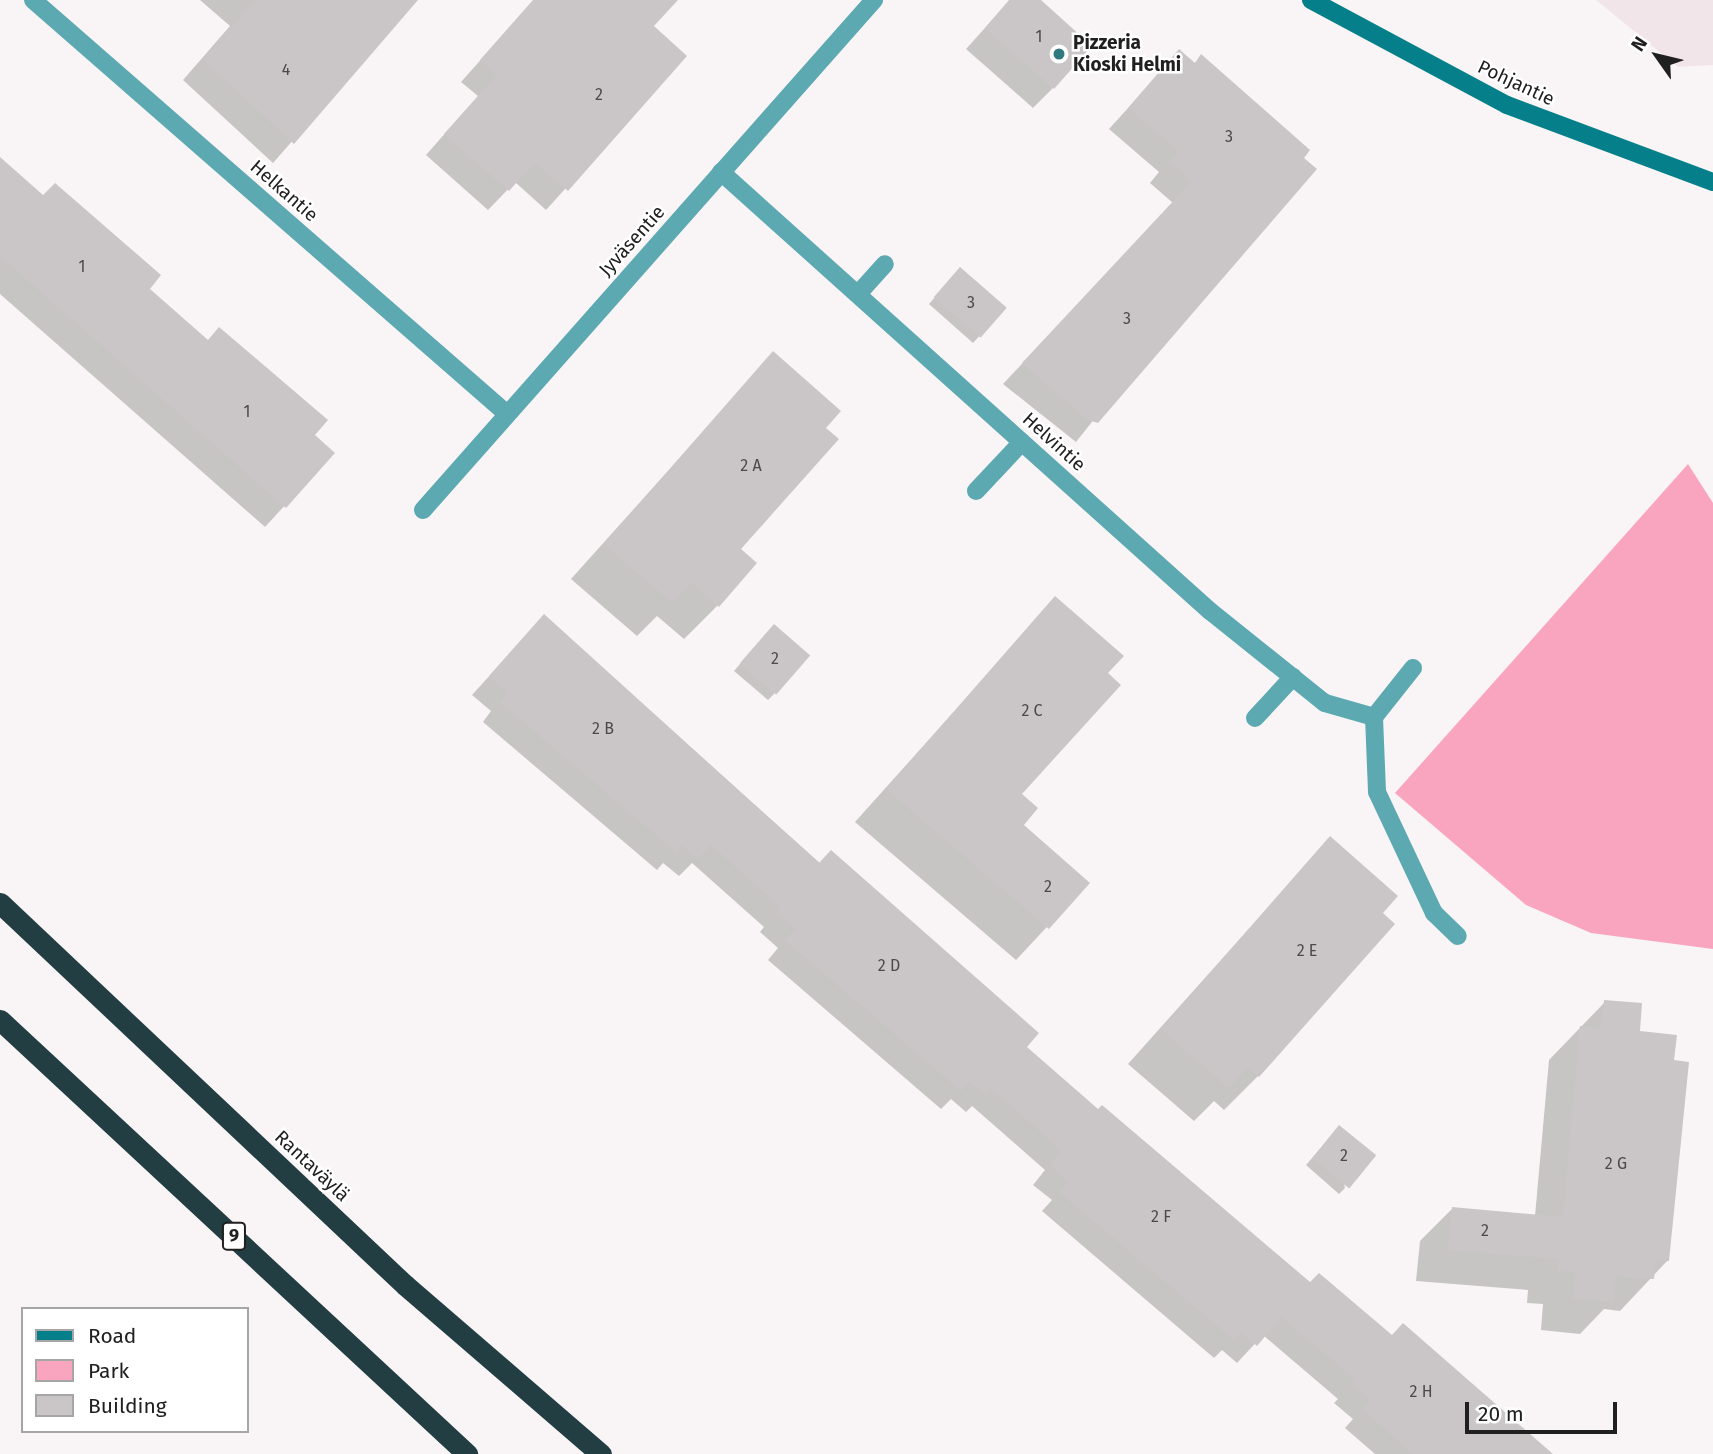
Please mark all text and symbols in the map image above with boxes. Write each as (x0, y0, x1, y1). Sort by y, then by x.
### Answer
north arrow (1622, 21, 1692, 91)
house number: 1 (1036, 27, 1042, 47)
place label: Pizzeria Kioski Helmi (1073, 32, 1181, 76)
text: N (1626, 32, 1652, 56)
marker: Pizzeria Kioski Helmi (1051, 46, 1067, 62)
street label: Pohjantie (1474, 55, 1558, 111)
house number: 4 (282, 60, 290, 80)
house number: 2 (595, 85, 603, 105)
house number: 3 (1225, 127, 1233, 147)
street label: Helkantie (245, 155, 323, 227)
street label: Jyväsentie (594, 201, 670, 281)
house number: 1 (79, 257, 85, 277)
house number: 3 (967, 293, 975, 313)
house number: 3 (1123, 309, 1131, 329)
house number: 1 (244, 402, 250, 422)
street label: Helvintie (1018, 408, 1090, 476)
house number: 2 A (740, 456, 762, 476)
house number: 2 (771, 649, 779, 669)
house number: 2 C (1021, 701, 1043, 721)
house number: 2 B (592, 719, 614, 739)
house number: 2 (1044, 877, 1052, 897)
house number: 2 E (1297, 941, 1317, 961)
house number: 2 D (878, 956, 900, 976)
street label: Rantaväylä (270, 1126, 354, 1206)
house number: 2 (1340, 1146, 1348, 1166)
house number: 2 G (1605, 1154, 1627, 1174)
house number: 2 F (1151, 1207, 1171, 1227)
house number: 2 (1481, 1221, 1489, 1241)
road number: 9 (222, 1222, 246, 1251)
legend (21, 1307, 248, 1433)
text: Road (88, 1323, 136, 1349)
text: Park (88, 1358, 129, 1384)
house number: 2 H (1409, 1382, 1433, 1402)
scale bar (1468, 1388, 1620, 1432)
text: Building (88, 1393, 167, 1419)
text: 20 m (1478, 1401, 1524, 1427)

